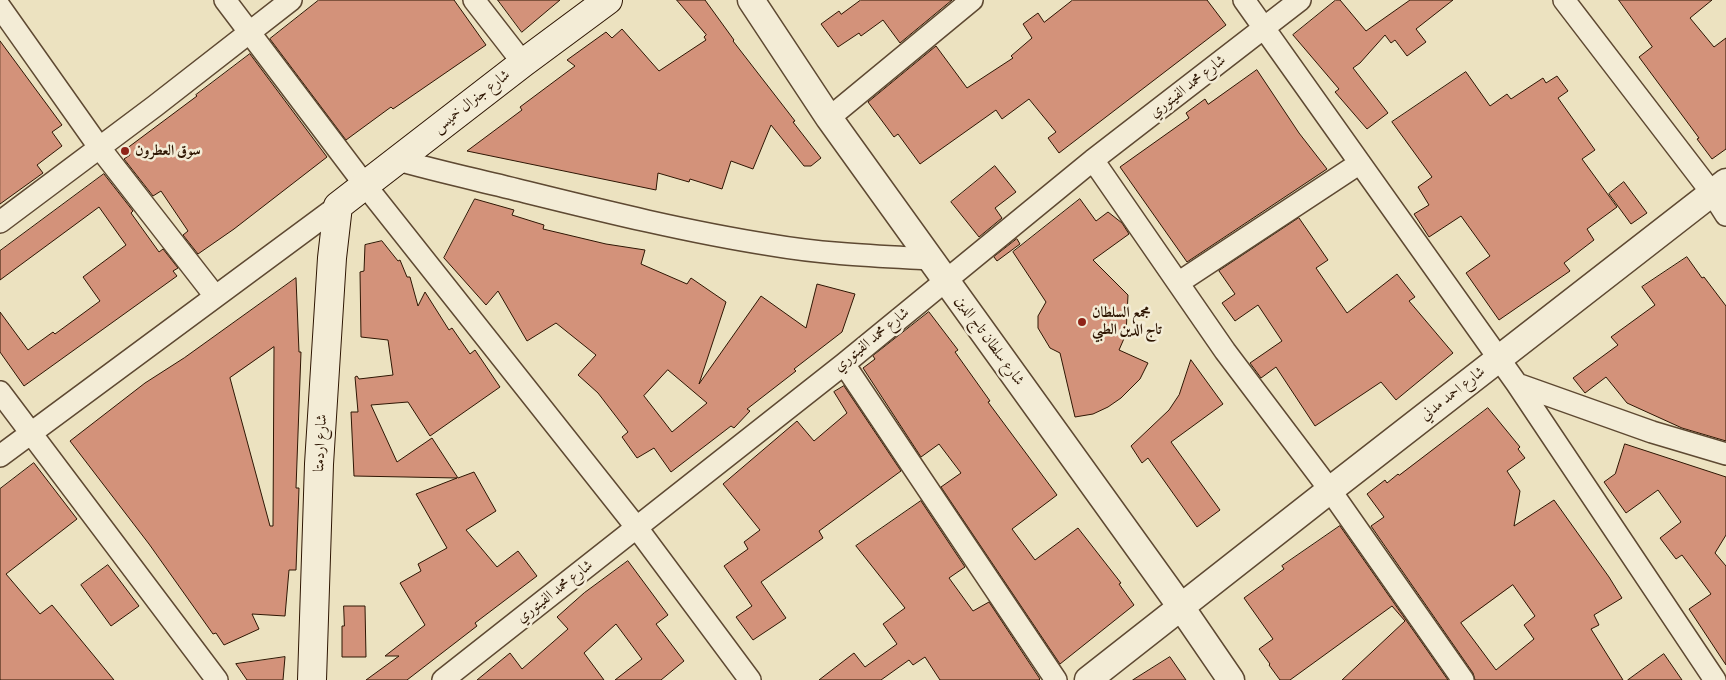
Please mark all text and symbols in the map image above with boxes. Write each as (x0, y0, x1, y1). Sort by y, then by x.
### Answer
street label: شارع محمد الفيتوري (1146, 52, 1230, 122)
street label: شارع جنرال خميس (430, 66, 514, 138)
place label: سوق العطرون (135, 142, 201, 160)
marker: سوق العطرون (119, 145, 131, 157)
street label: شارع سلطان تاج الدين (950, 293, 1028, 389)
street label: شارع محمد الفيتوري (831, 304, 913, 376)
place label: مجمع السلطان تاج الدين الطبي (1092, 304, 1161, 339)
marker: مجمع السلطان تاج الدين الطبي (1076, 316, 1088, 328)
street label: شارع احمد مدني (1417, 363, 1489, 425)
street label: شارع اردمتا (310, 414, 332, 472)
street label: شارع محمد الفيتوري (513, 557, 597, 627)

